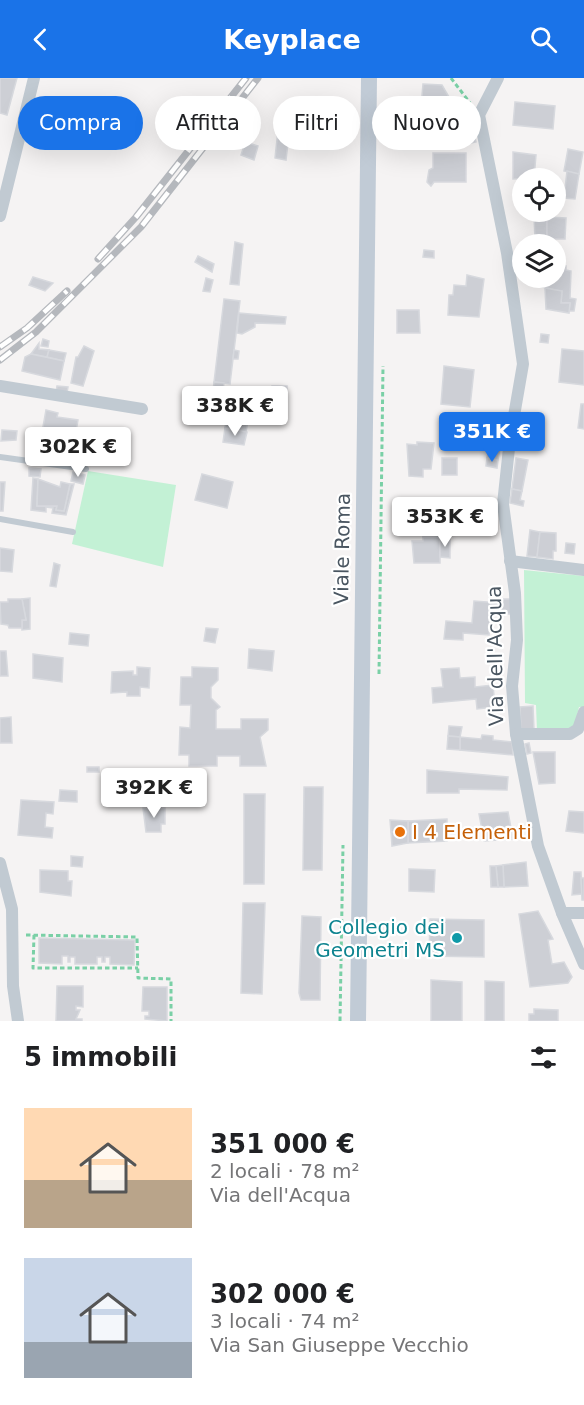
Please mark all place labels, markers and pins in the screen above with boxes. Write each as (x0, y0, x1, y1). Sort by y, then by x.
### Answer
pin: 338K € (186, 386, 284, 437)
pin: 351K € (443, 412, 541, 463)
pin: 302K € (29, 427, 127, 478)
pin: 353K € (396, 497, 494, 548)
pin: 392K € (105, 768, 203, 819)
place label: I 4 Elementi (412, 820, 532, 844)
marker: I 4 Elementi (393, 825, 407, 839)
place label: Collegio dei Geometri MS (315, 915, 445, 962)
marker: Collegio dei Geometri MS (450, 931, 464, 945)

